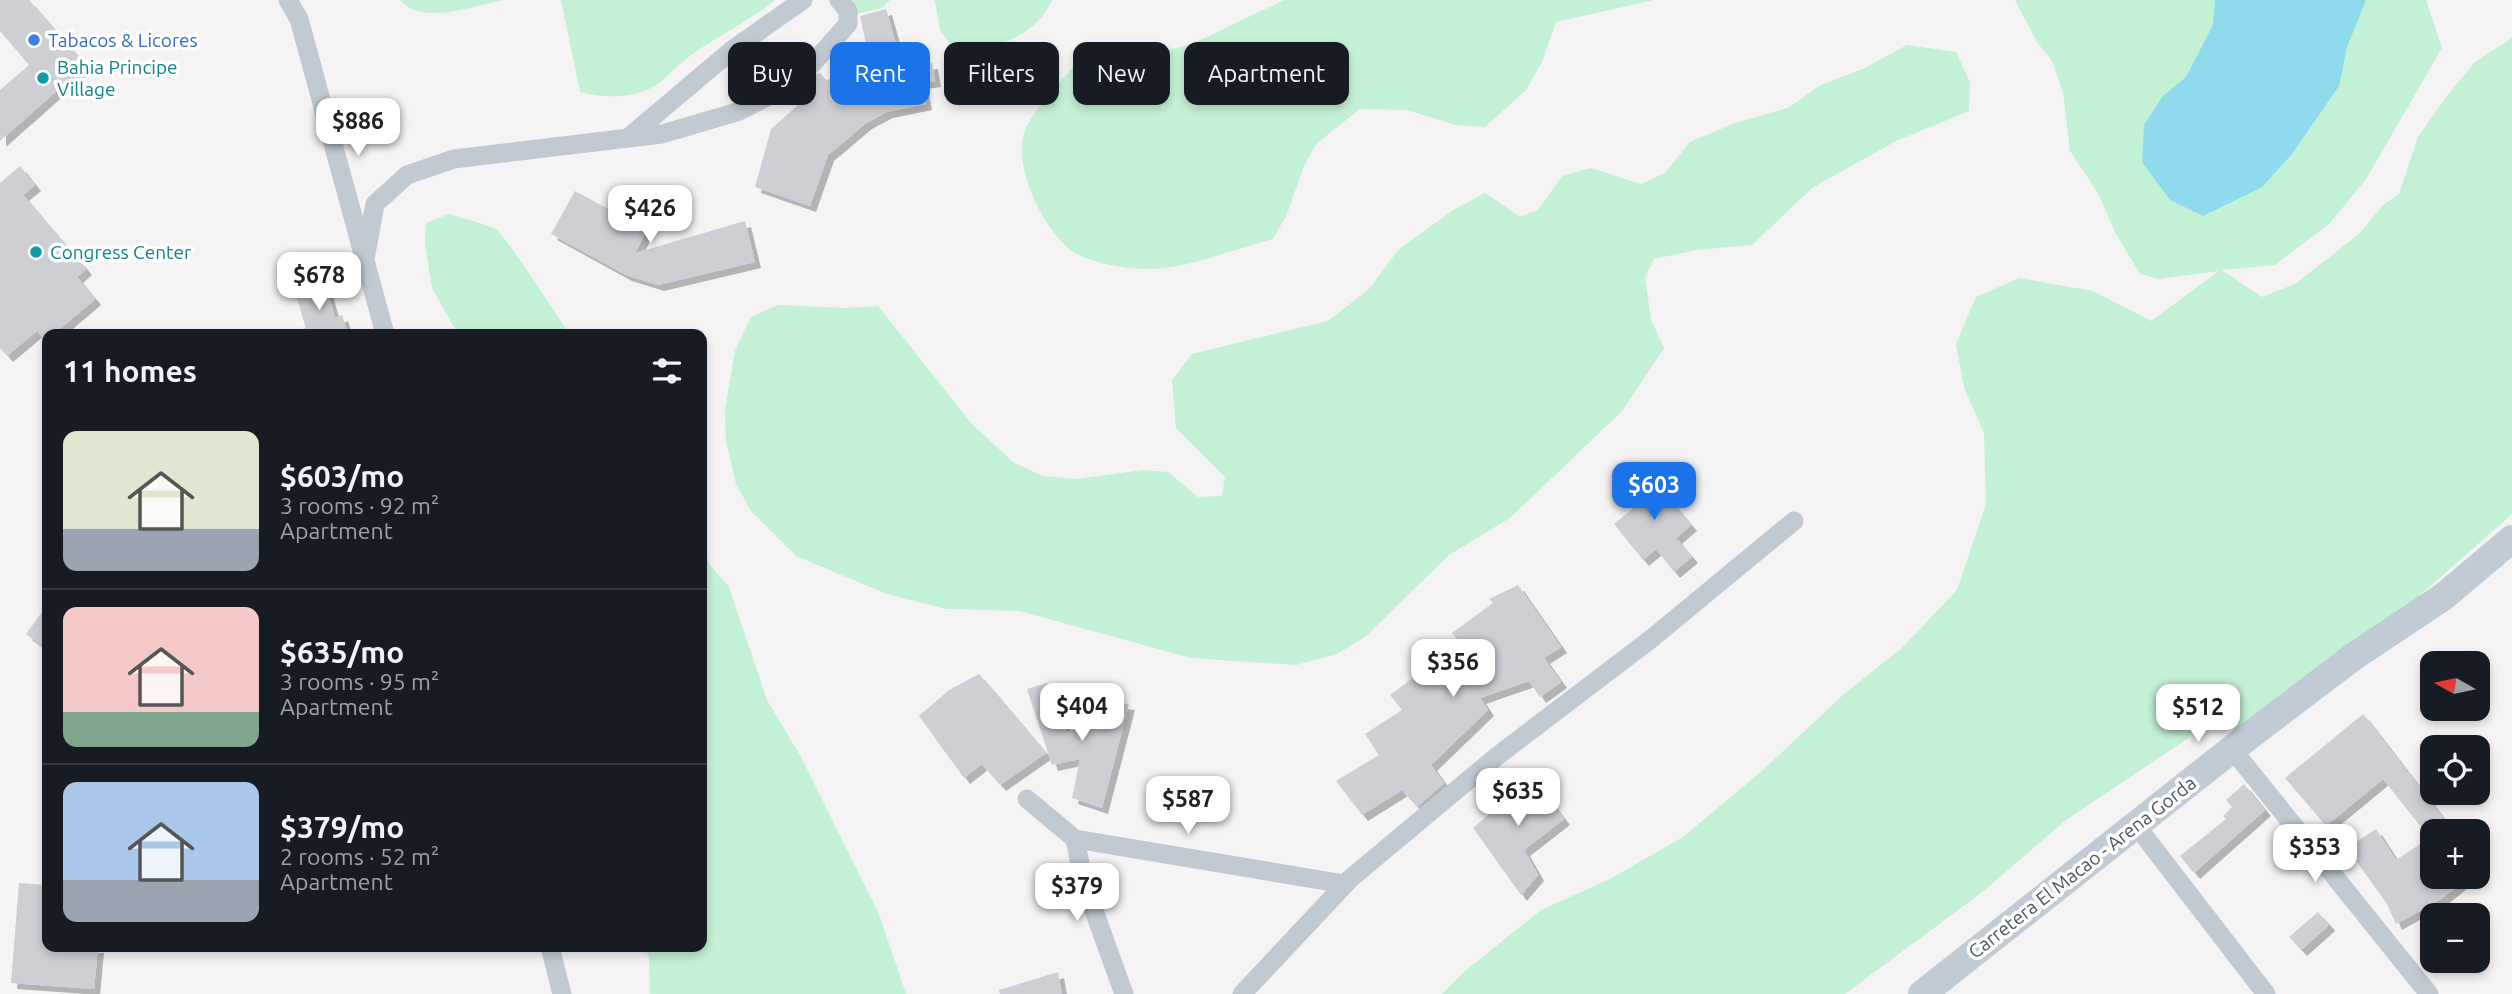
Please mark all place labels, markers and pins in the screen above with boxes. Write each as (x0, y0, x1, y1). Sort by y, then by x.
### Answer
place label: Tabacos & Licores (48, 29, 198, 51)
marker: Tabacos & Licores (26, 32, 42, 48)
place label: Bahia Principe Village (57, 56, 178, 100)
marker: Bahia Principe Village (35, 70, 51, 86)
pin: $886 (317, 99, 399, 158)
pin: $426 (609, 186, 691, 245)
place label: Congress Center (50, 241, 191, 263)
marker: Congress Center (28, 244, 44, 260)
pin: $678 (278, 252, 360, 312)
pin: $603 (1613, 462, 1695, 522)
pin: $356 (1412, 640, 1494, 699)
pin: $404 (1041, 684, 1123, 743)
pin: $512 (2157, 684, 2239, 744)
pin: $635 (1477, 768, 1559, 828)
pin: $587 (1147, 776, 1229, 836)
pin: $353 (2274, 824, 2356, 884)
pin: $379 (1036, 864, 1118, 923)

